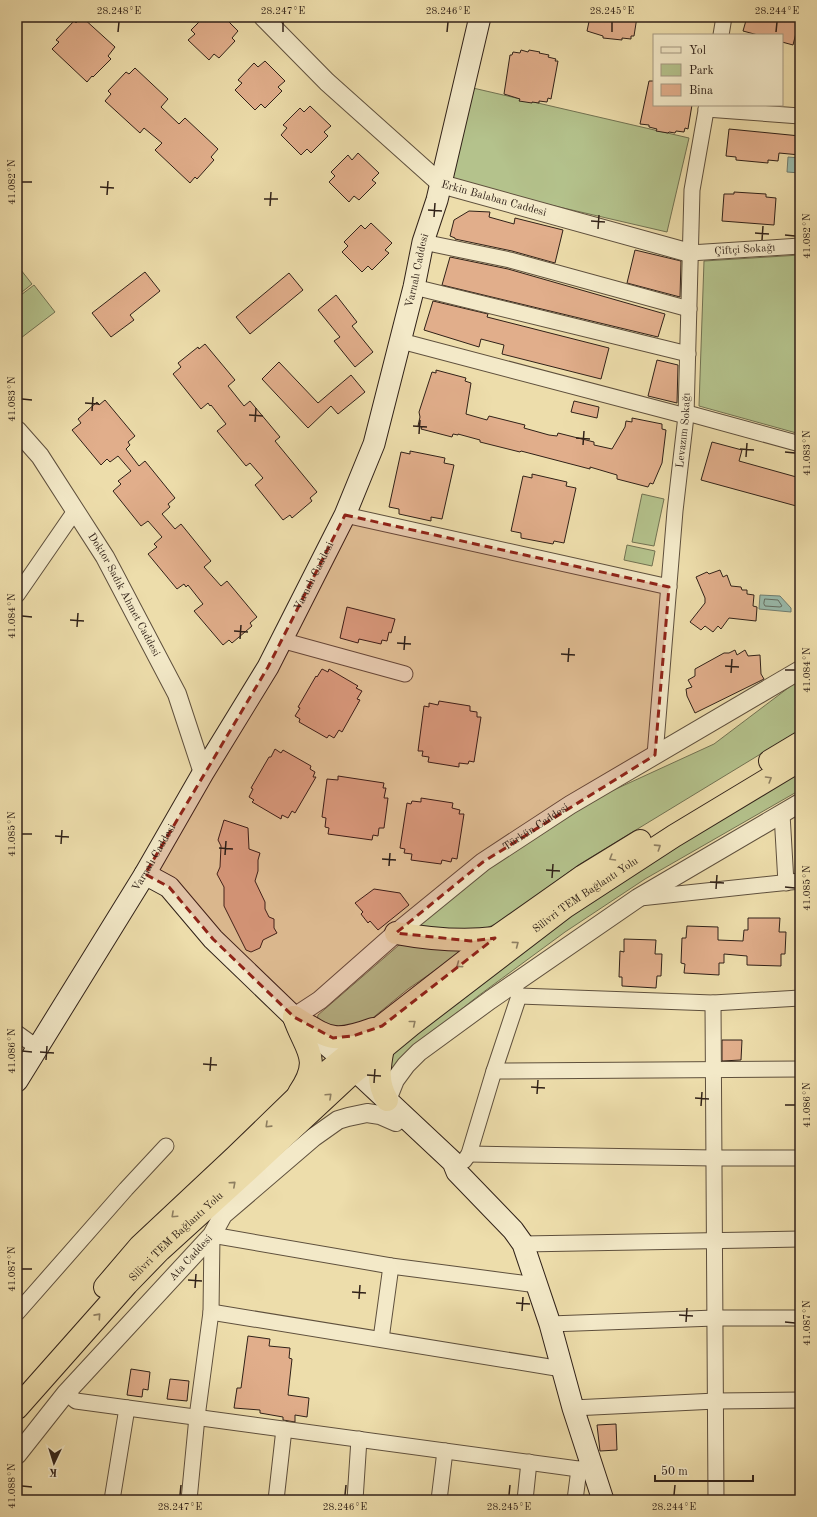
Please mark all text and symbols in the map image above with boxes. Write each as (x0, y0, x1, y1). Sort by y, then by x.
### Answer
text: 28.248°E (97, 6, 141, 16)
text: 28.247°E (261, 6, 305, 16)
text: 28.246°E (426, 6, 470, 16)
text: 28.245°E (590, 6, 634, 16)
text: 28.244°E (755, 6, 799, 16)
legend (653, 34, 783, 106)
text: Yol (689, 45, 706, 57)
text: Park (689, 65, 714, 77)
text: Bina (689, 85, 713, 97)
text: 41.082°N (7, 159, 17, 205)
street label: Erkin Balaban Caddesi (440, 179, 548, 218)
text: 41.082°N (802, 213, 812, 259)
street label: Varnalı Caddesi (404, 232, 431, 309)
street label: Çiftçi Sokağı (714, 242, 776, 257)
text: 41.083°N (7, 376, 17, 422)
street label: Levazım Sokağı (675, 393, 692, 468)
text: 41.083°N (802, 430, 812, 476)
street label: Doktor Sadık Ahmet Caddesi (86, 531, 162, 658)
street label: Varnalı Caddesi (292, 540, 336, 612)
text: 41.084°N (7, 593, 17, 639)
text: 41.084°N (802, 647, 812, 693)
one-way arrow (765, 776, 772, 784)
street label: Türkün Caddesi (501, 802, 571, 853)
text: 41.085°N (7, 811, 17, 857)
street label: Varnalı Caddesi (130, 823, 178, 893)
one-way arrow (654, 844, 661, 852)
one-way arrow (609, 854, 616, 861)
street label: Silivri TEM Bağlantı Yolu (531, 855, 640, 935)
text: 41.085°N (802, 865, 812, 911)
one-way arrow (511, 942, 518, 949)
one-way arrow (457, 960, 464, 967)
one-way arrow (408, 1021, 416, 1028)
text: 41.086°N (7, 1028, 17, 1074)
text: 41.086°N (802, 1082, 812, 1128)
one-way arrow (324, 1093, 331, 1100)
one-way arrow (265, 1120, 273, 1128)
one-way arrow (228, 1181, 236, 1188)
street label: Silivri TEM Bağlantı Yolu (127, 1190, 225, 1284)
one-way arrow (171, 1210, 179, 1217)
street label: Ata Caddesi (167, 1233, 215, 1283)
text: 41.087°N (7, 1246, 17, 1292)
text: 41.087°N (802, 1300, 812, 1346)
one-way arrow (94, 1313, 101, 1321)
north arrow (34, 1443, 74, 1483)
scale bar (655, 1457, 753, 1483)
text: 41.088°N (7, 1463, 17, 1509)
text: 50 m (661, 1465, 688, 1478)
text: K (48, 1466, 58, 1477)
text: 28.247°E (158, 1502, 202, 1512)
text: 28.246°E (323, 1502, 367, 1512)
text: 28.245°E (487, 1502, 531, 1512)
text: 28.244°E (652, 1502, 696, 1512)

